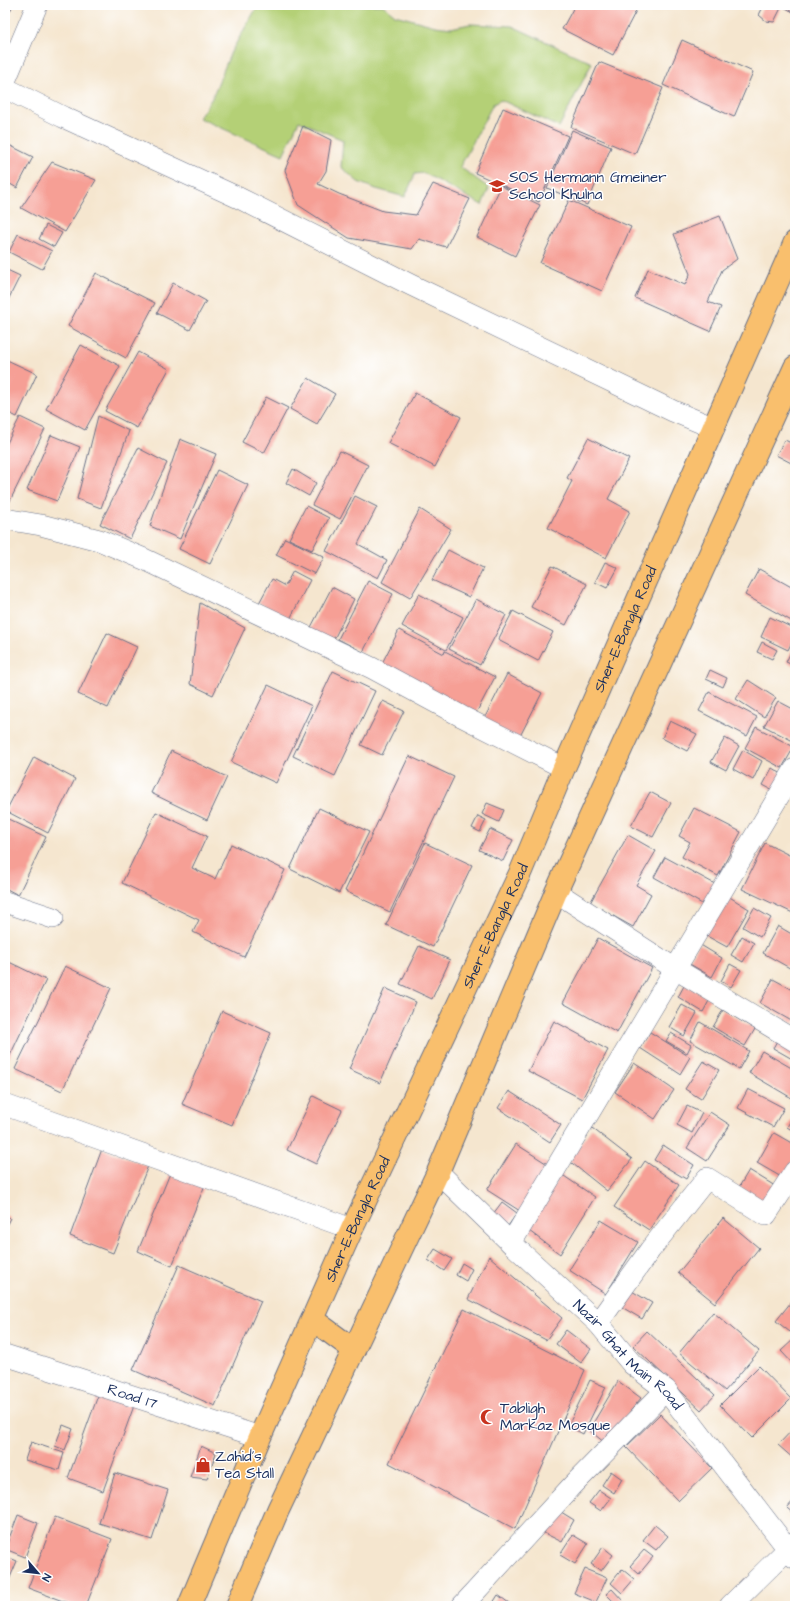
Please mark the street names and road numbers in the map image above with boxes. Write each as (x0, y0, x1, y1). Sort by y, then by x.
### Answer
street label: Sher-E-Bangla Road (588, 562, 662, 695)
street label: Sher-E-Bangla Road (457, 860, 534, 992)
street label: Sher-E-Bangla Road (319, 1153, 395, 1285)
street label: Nazir Ghat Main Road (568, 1295, 688, 1414)
street label: Road 17 (105, 1378, 160, 1414)

